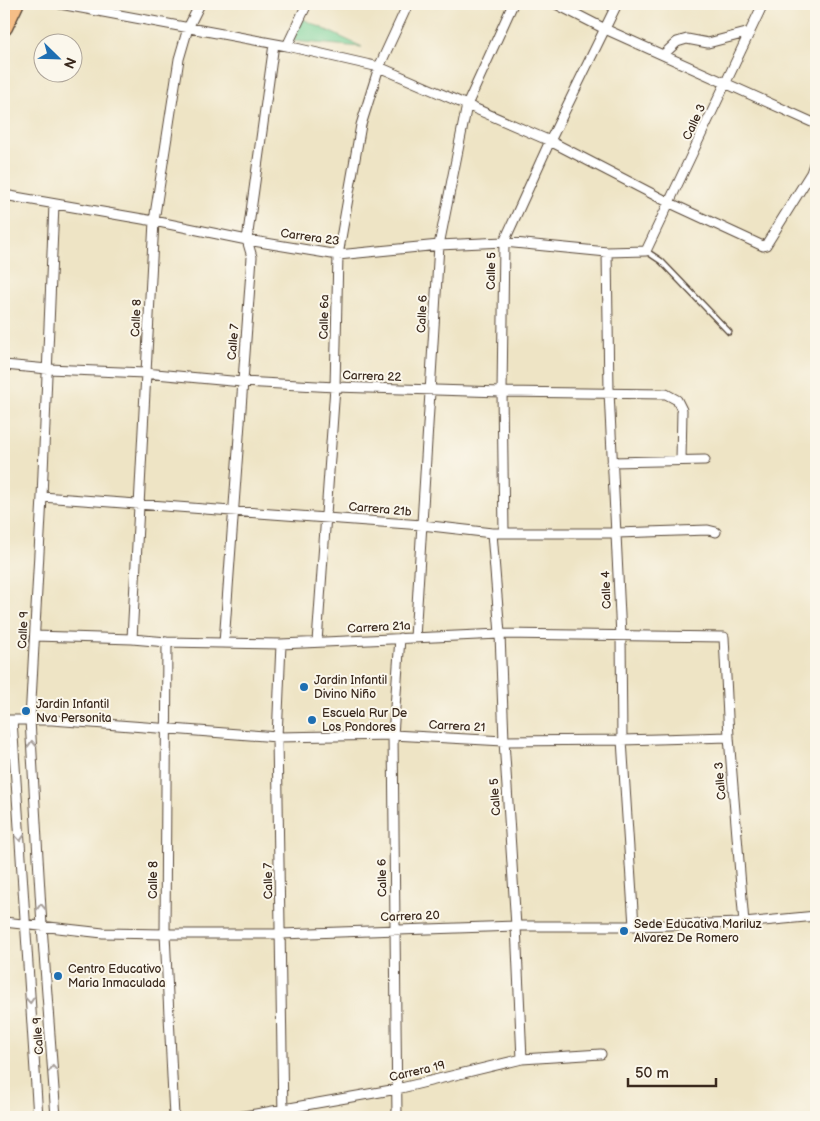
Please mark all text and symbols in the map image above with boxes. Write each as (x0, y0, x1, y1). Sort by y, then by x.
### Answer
north arrow (32, 32, 82, 82)
text: N (60, 55, 79, 71)
street label: Calle 3 (680, 102, 709, 143)
street label: Carrera 23 (280, 226, 340, 249)
street label: Calle 5 (484, 252, 499, 290)
street label: Calle 6a (317, 294, 332, 340)
street label: Calle 6 (414, 295, 431, 334)
street label: Calle 8 (128, 299, 145, 337)
street label: Calle 7 (224, 323, 243, 361)
street label: Carrera 22 (342, 368, 402, 385)
street label: Carrera 21b (348, 499, 412, 520)
street label: Calle 4 (598, 570, 615, 609)
street label: Calle 9 (15, 611, 32, 649)
street label: Carrera 21a (347, 618, 411, 637)
place label: Jardin Infantil Divino Niño (314, 673, 387, 702)
marker: Jardin Infantil Divino Niño (298, 681, 310, 693)
place label: Jardin Infantil Nva Personita (36, 697, 112, 726)
marker: Jardin Infantil Nva Personita (20, 705, 32, 717)
place label: Escuela Rur De Los Pondores (322, 706, 407, 735)
marker: Escuela Rur De Los Pondores (306, 714, 318, 726)
street label: Carrera 21 (428, 718, 486, 735)
one-way arrow (26, 740, 37, 748)
street label: Calle 3 (711, 761, 730, 801)
street label: Calle 5 (487, 777, 504, 816)
one-way arrow (14, 835, 25, 843)
street label: Calle 6 (375, 859, 390, 897)
street label: Calle 8 (146, 861, 161, 899)
street label: Calle 7 (261, 862, 276, 899)
one-way arrow (36, 902, 47, 910)
street label: Carrera 20 (380, 908, 440, 925)
place label: Sede Educativa Mariluz Alvarez De Romero (634, 917, 762, 946)
marker: Sede Educativa Mariluz Alvarez De Romero (618, 925, 630, 937)
place label: Centro Educativo Maria Inmaculada (68, 962, 166, 991)
marker: Centro Educativo Maria Inmaculada (52, 970, 64, 982)
one-way arrow (25, 997, 36, 1005)
street label: Calle 9 (30, 1016, 47, 1055)
scale bar (628, 1056, 715, 1088)
street label: Carrera 19 (388, 1058, 446, 1085)
one-way arrow (47, 1064, 58, 1072)
text: 50 m (635, 1064, 669, 1083)

